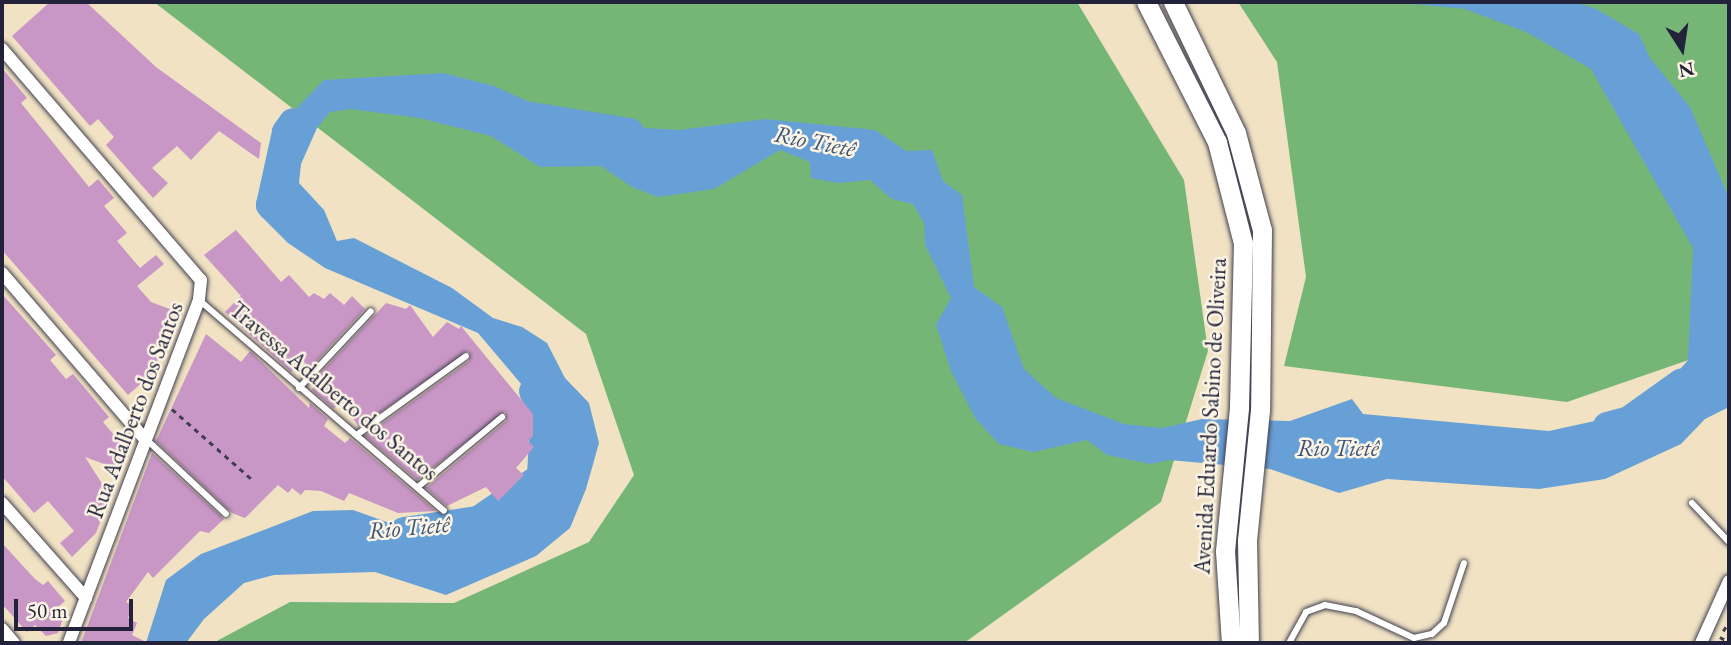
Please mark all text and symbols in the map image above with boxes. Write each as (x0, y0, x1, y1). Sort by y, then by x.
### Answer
north arrow (1647, 14, 1717, 84)
text: N (1676, 56, 1697, 84)
water label: Rio Tietê (772, 119, 858, 163)
street label: Avenida Eduardo Sabino de Oliveira (1188, 257, 1232, 575)
street label: Travessa Adalberto dos Santos (224, 296, 444, 486)
street label: Rua Adalberto dos Santos (81, 298, 189, 522)
water label: Rio Tietê (1297, 434, 1379, 462)
water label: Rio Tietê (367, 509, 451, 545)
scale bar (18, 586, 136, 630)
text: 50 m (27, 597, 68, 624)

